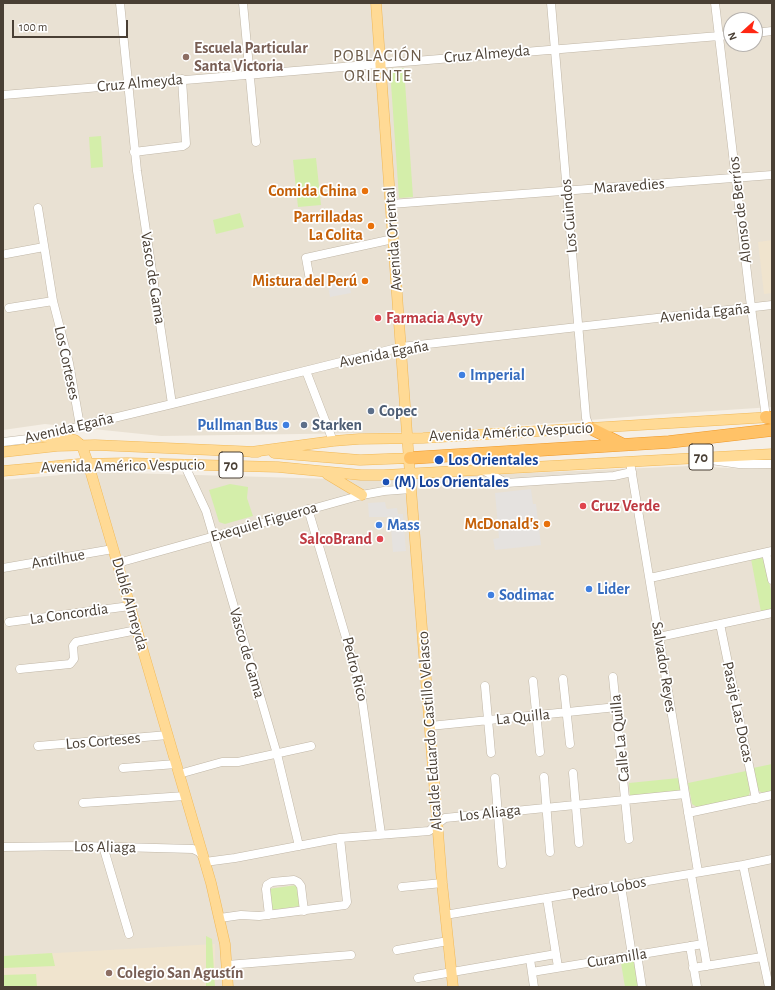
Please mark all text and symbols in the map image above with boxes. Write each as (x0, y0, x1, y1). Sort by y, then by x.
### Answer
scale bar (14, 12, 130, 38)
north arrow (723, 12, 763, 52)
text: 100 m (19, 21, 47, 33)
text: N (726, 31, 739, 42)
place label: Escuela Particular Santa Victoria (194, 38, 308, 76)
street label: Cruz Almeyda (443, 41, 531, 67)
district label: POBLACIÓN ORIENTE (333, 46, 423, 86)
marker: Escuela Particular Santa Victoria (181, 52, 191, 62)
street label: Cruz Almeyda (96, 70, 184, 96)
street label: Alonso de Berríos (724, 155, 756, 265)
street label: Maravedies (593, 174, 665, 198)
street label: Los Guindos (556, 178, 582, 254)
place label: Comida China (268, 181, 357, 201)
marker: Comida China (360, 186, 370, 196)
street label: Avenida Oriental (380, 186, 406, 292)
place label: Parrilladas La Colita (293, 207, 363, 245)
marker: Parrilladas La Colita (366, 221, 376, 231)
street label: Vasco de Gama (136, 230, 170, 326)
place label: Mistura del Perú (252, 271, 357, 291)
marker: Mistura del Perú (360, 276, 370, 286)
street label: Avenida Egaña (659, 299, 751, 327)
place label: Farmacia Asyty (386, 308, 483, 328)
marker: Farmacia Asyty (373, 313, 383, 323)
street label: Los Corteses (50, 324, 84, 402)
street label: Avenida Egaña (338, 336, 430, 372)
place label: Imperial (470, 365, 525, 385)
marker: Imperial (457, 370, 467, 380)
place label: Copec (379, 401, 417, 421)
marker: Copec (366, 406, 376, 416)
street label: Avenida Egaña (23, 408, 115, 448)
place label: Pullman Bus (197, 415, 278, 435)
place label: Starken (312, 415, 362, 435)
street label: Avenida Américo Vespucio (429, 418, 593, 446)
marker: Pullman Bus (281, 420, 291, 430)
marker: Starken (299, 420, 309, 430)
road number: 70 (689, 444, 713, 470)
place label: Los Orientales (448, 450, 538, 470)
road number: 70 (219, 452, 243, 478)
marker: Los Orientales (433, 454, 445, 466)
street label: Avenida Américo Vespucio (41, 455, 205, 477)
place label: (M) Los Orientales (394, 472, 509, 492)
marker: (M) Los Orientales (381, 477, 391, 487)
place label: Cruz Verde (591, 496, 660, 516)
street label: Exequiel Figueroa (208, 498, 320, 546)
marker: Cruz Verde (578, 501, 588, 511)
place label: McDonald's (464, 514, 539, 534)
place label: Mass (387, 515, 420, 535)
marker: McDonald's (542, 519, 552, 529)
marker: Mass (374, 520, 384, 530)
place label: SalcoBrand (300, 529, 372, 549)
marker: SalcoBrand (375, 534, 385, 544)
street label: Antilhue (30, 545, 86, 573)
street label: Dublé Almeyda (107, 555, 153, 653)
place label: Lider (597, 579, 630, 599)
marker: Lider (584, 584, 594, 594)
place label: Sodimac (499, 585, 554, 605)
marker: Sodimac (486, 590, 496, 600)
street label: La Concordia (28, 599, 110, 629)
street label: Vasco de Gama (225, 606, 269, 700)
street label: Salvador Reyes (647, 620, 681, 714)
street label: Alcalde Eduardo Castillo Velasco (413, 631, 447, 831)
street label: Pedro Rico (338, 635, 372, 703)
street label: Pasaje Las Docas (718, 660, 758, 764)
street label: Calle La Quilla (606, 693, 634, 783)
street label: La Quilla (495, 705, 551, 729)
street label: Los Corteses (65, 728, 141, 754)
street label: Los Aliaga (458, 800, 522, 826)
street label: Los Aliaga (74, 837, 136, 857)
street label: Pedro Lobos (570, 872, 648, 904)
street label: Curamilla (586, 944, 648, 972)
place label: Colegio San Agustín (117, 963, 243, 983)
marker: Colegio San Agustín (104, 968, 114, 978)

